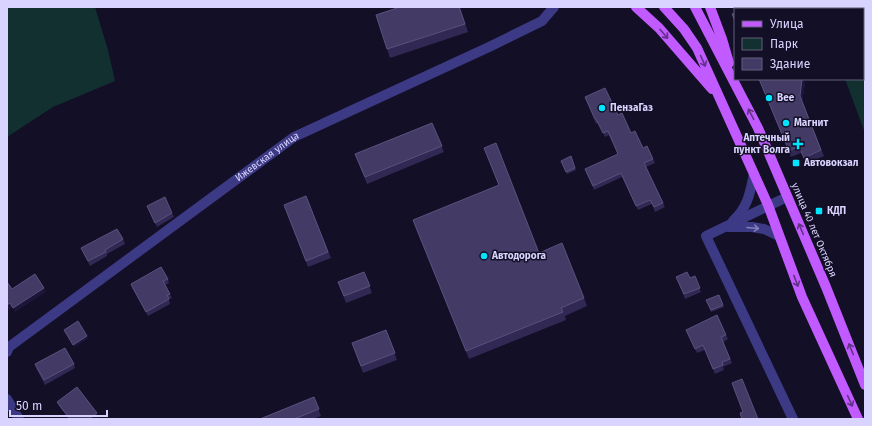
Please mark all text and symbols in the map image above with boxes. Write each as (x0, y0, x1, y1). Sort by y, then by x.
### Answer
legend (734, 8, 864, 80)
text: Улица (770, 17, 804, 31)
one-way arrow (659, 29, 668, 39)
text: Парк (770, 37, 799, 51)
one-way arrow (700, 55, 707, 67)
text: Здание (770, 57, 810, 71)
place label: Bee (777, 92, 795, 104)
marker: Bee (764, 93, 774, 103)
place label: ПензаГаз (610, 102, 653, 114)
marker: ПензаГаз (597, 103, 607, 113)
one-way arrow (746, 109, 754, 121)
place label: Магнит (794, 117, 828, 129)
marker: Магнит (781, 118, 791, 128)
street label: Ижевская улица (233, 130, 301, 184)
place label: Аптечный пункт Волга (734, 132, 791, 156)
marker: Аптечный пункт Волга (793, 139, 803, 149)
place label: Автовокзал (803, 157, 859, 169)
marker: Автовокзал (791, 158, 801, 168)
street label: улица 40 лет Октября (789, 181, 839, 279)
place label: КДП (827, 205, 846, 217)
marker: КДП (814, 206, 824, 216)
one-way arrow (797, 223, 804, 235)
one-way arrow (746, 224, 759, 231)
place label: Автодорога (491, 250, 547, 262)
marker: Автодорога (479, 251, 489, 261)
one-way arrow (793, 275, 801, 287)
one-way arrow (846, 344, 854, 356)
scale bar (10, 392, 107, 418)
one-way arrow (846, 394, 854, 406)
text: 50 m (16, 399, 42, 413)

